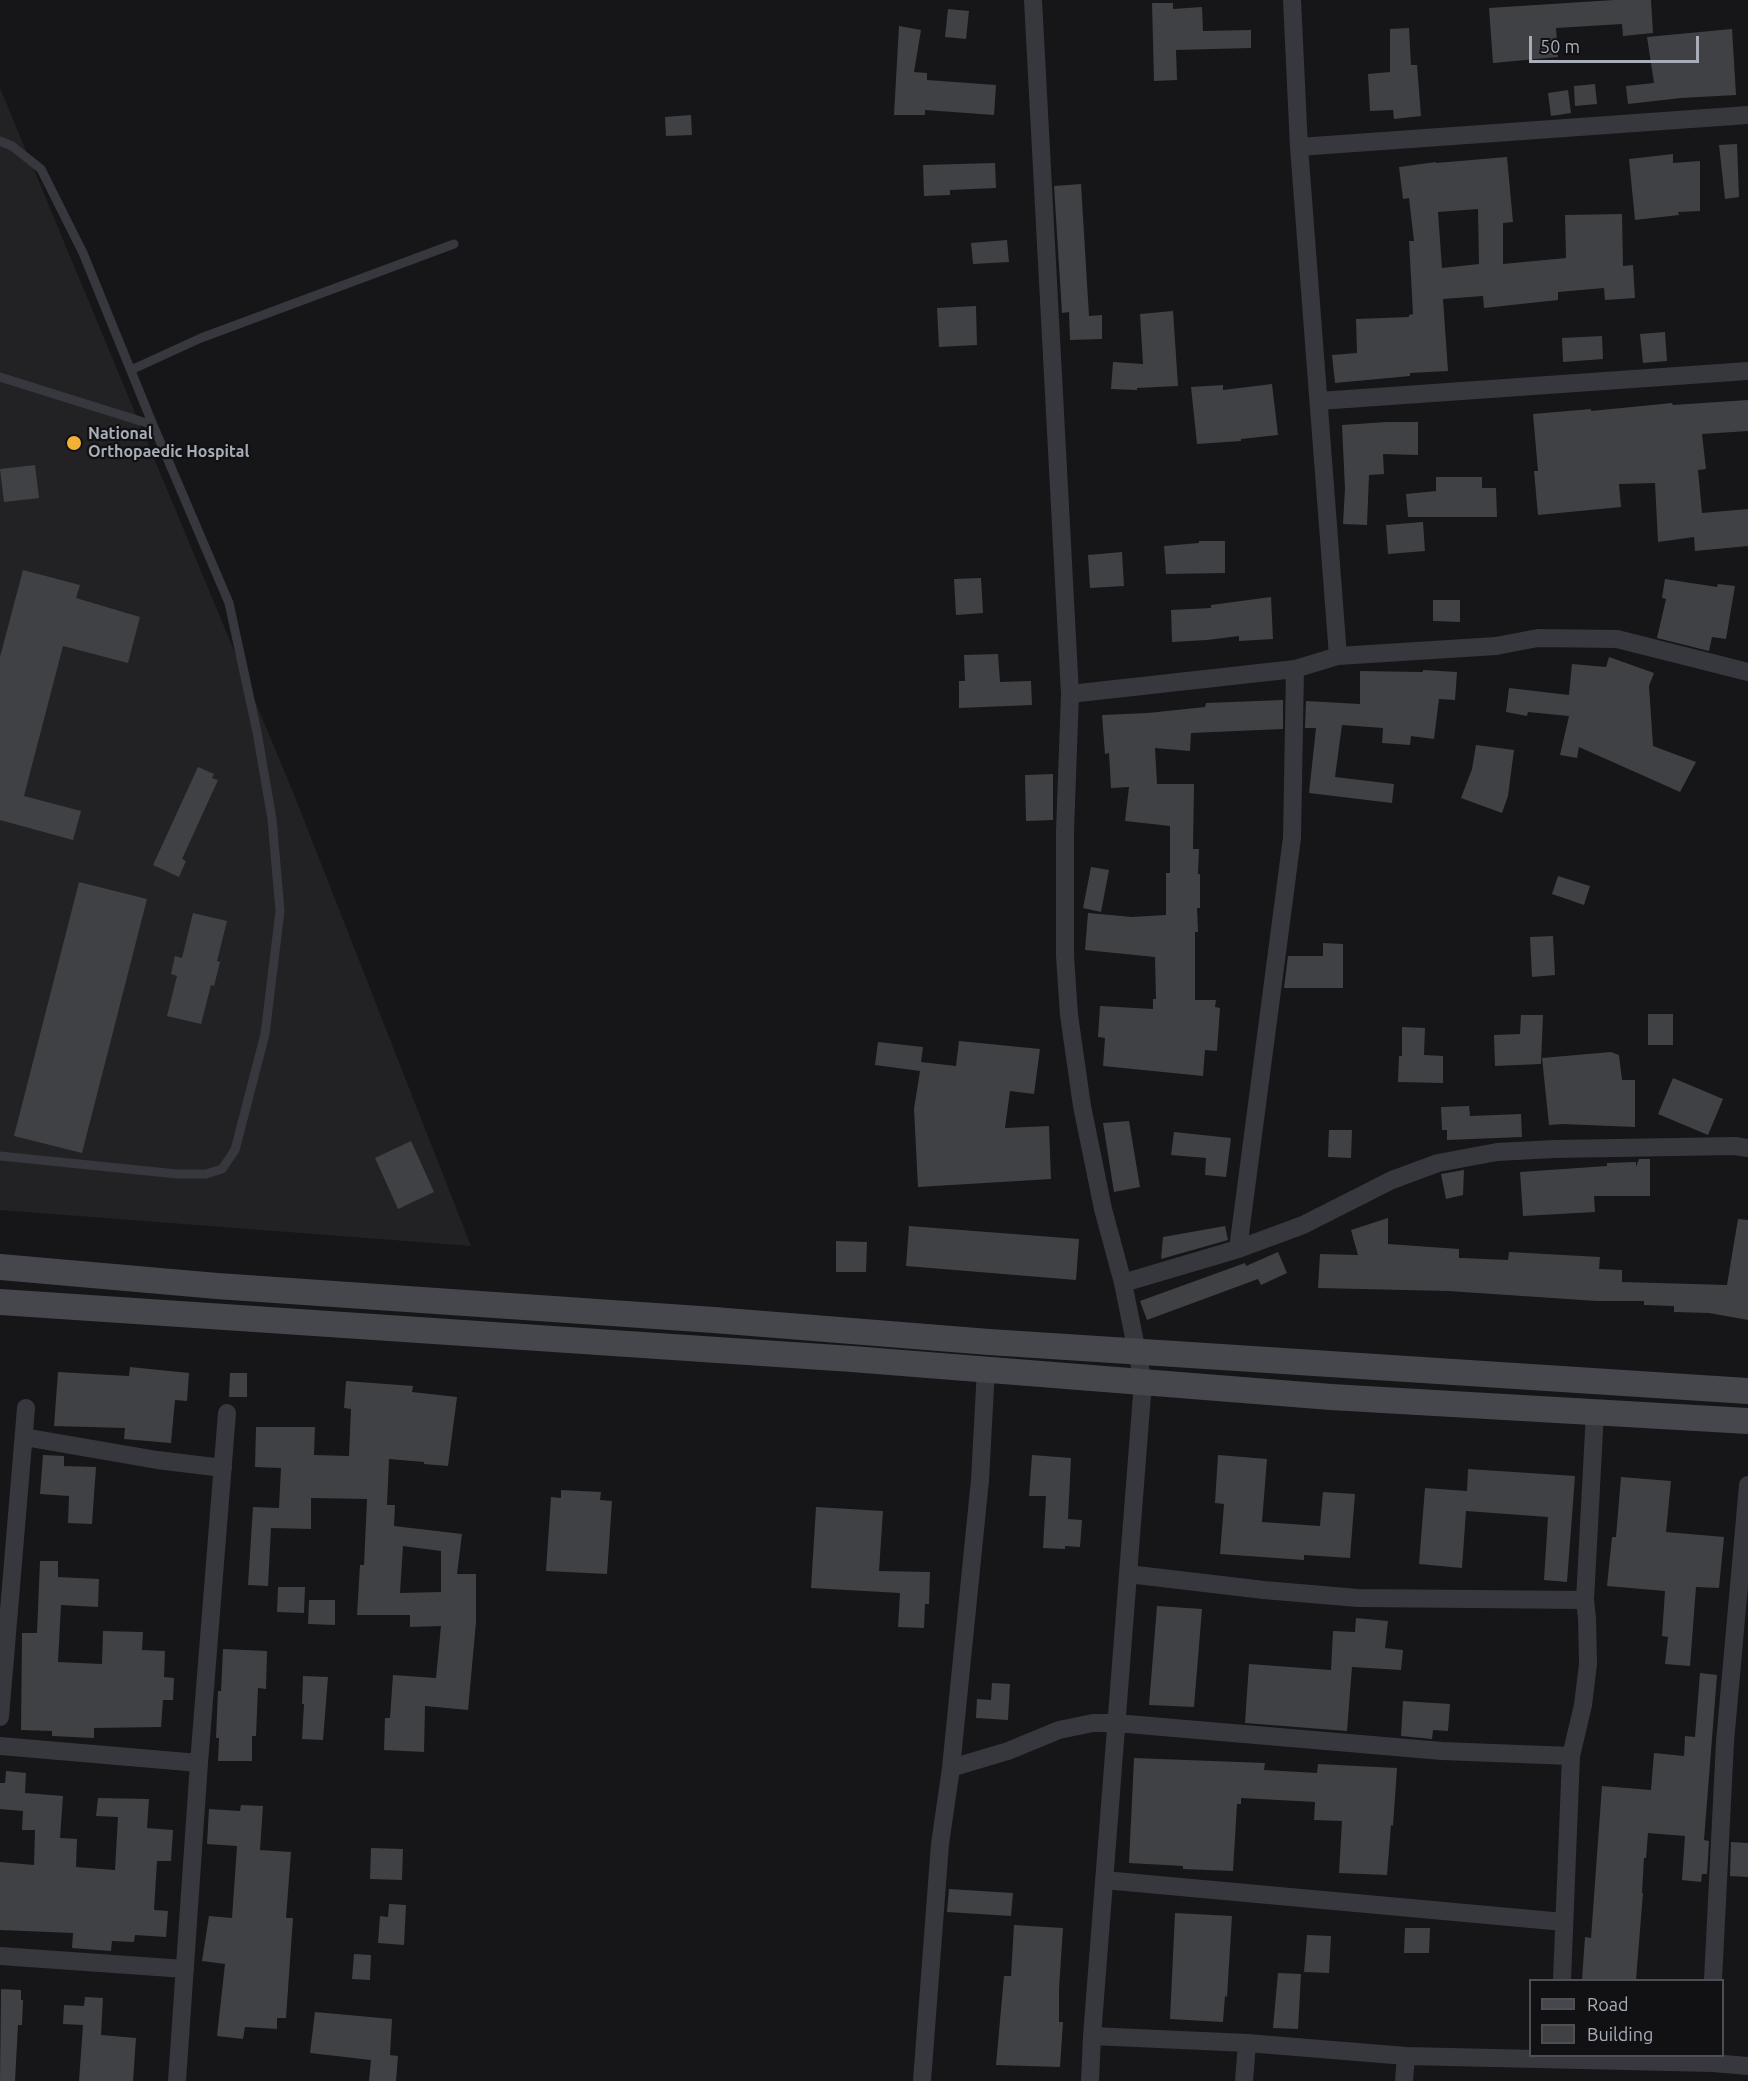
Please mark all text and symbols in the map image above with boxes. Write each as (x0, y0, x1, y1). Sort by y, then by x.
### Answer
scale bar (1532, 24, 1702, 62)
text: 50 m (1540, 36, 1580, 56)
place label: National Orthopaedic Hospital (88, 424, 249, 462)
marker: National Orthopaedic Hospital (65, 434, 83, 452)
legend (1529, 1979, 1724, 2057)
text: Road (1587, 1994, 1629, 2014)
text: Building (1587, 2024, 1653, 2044)

